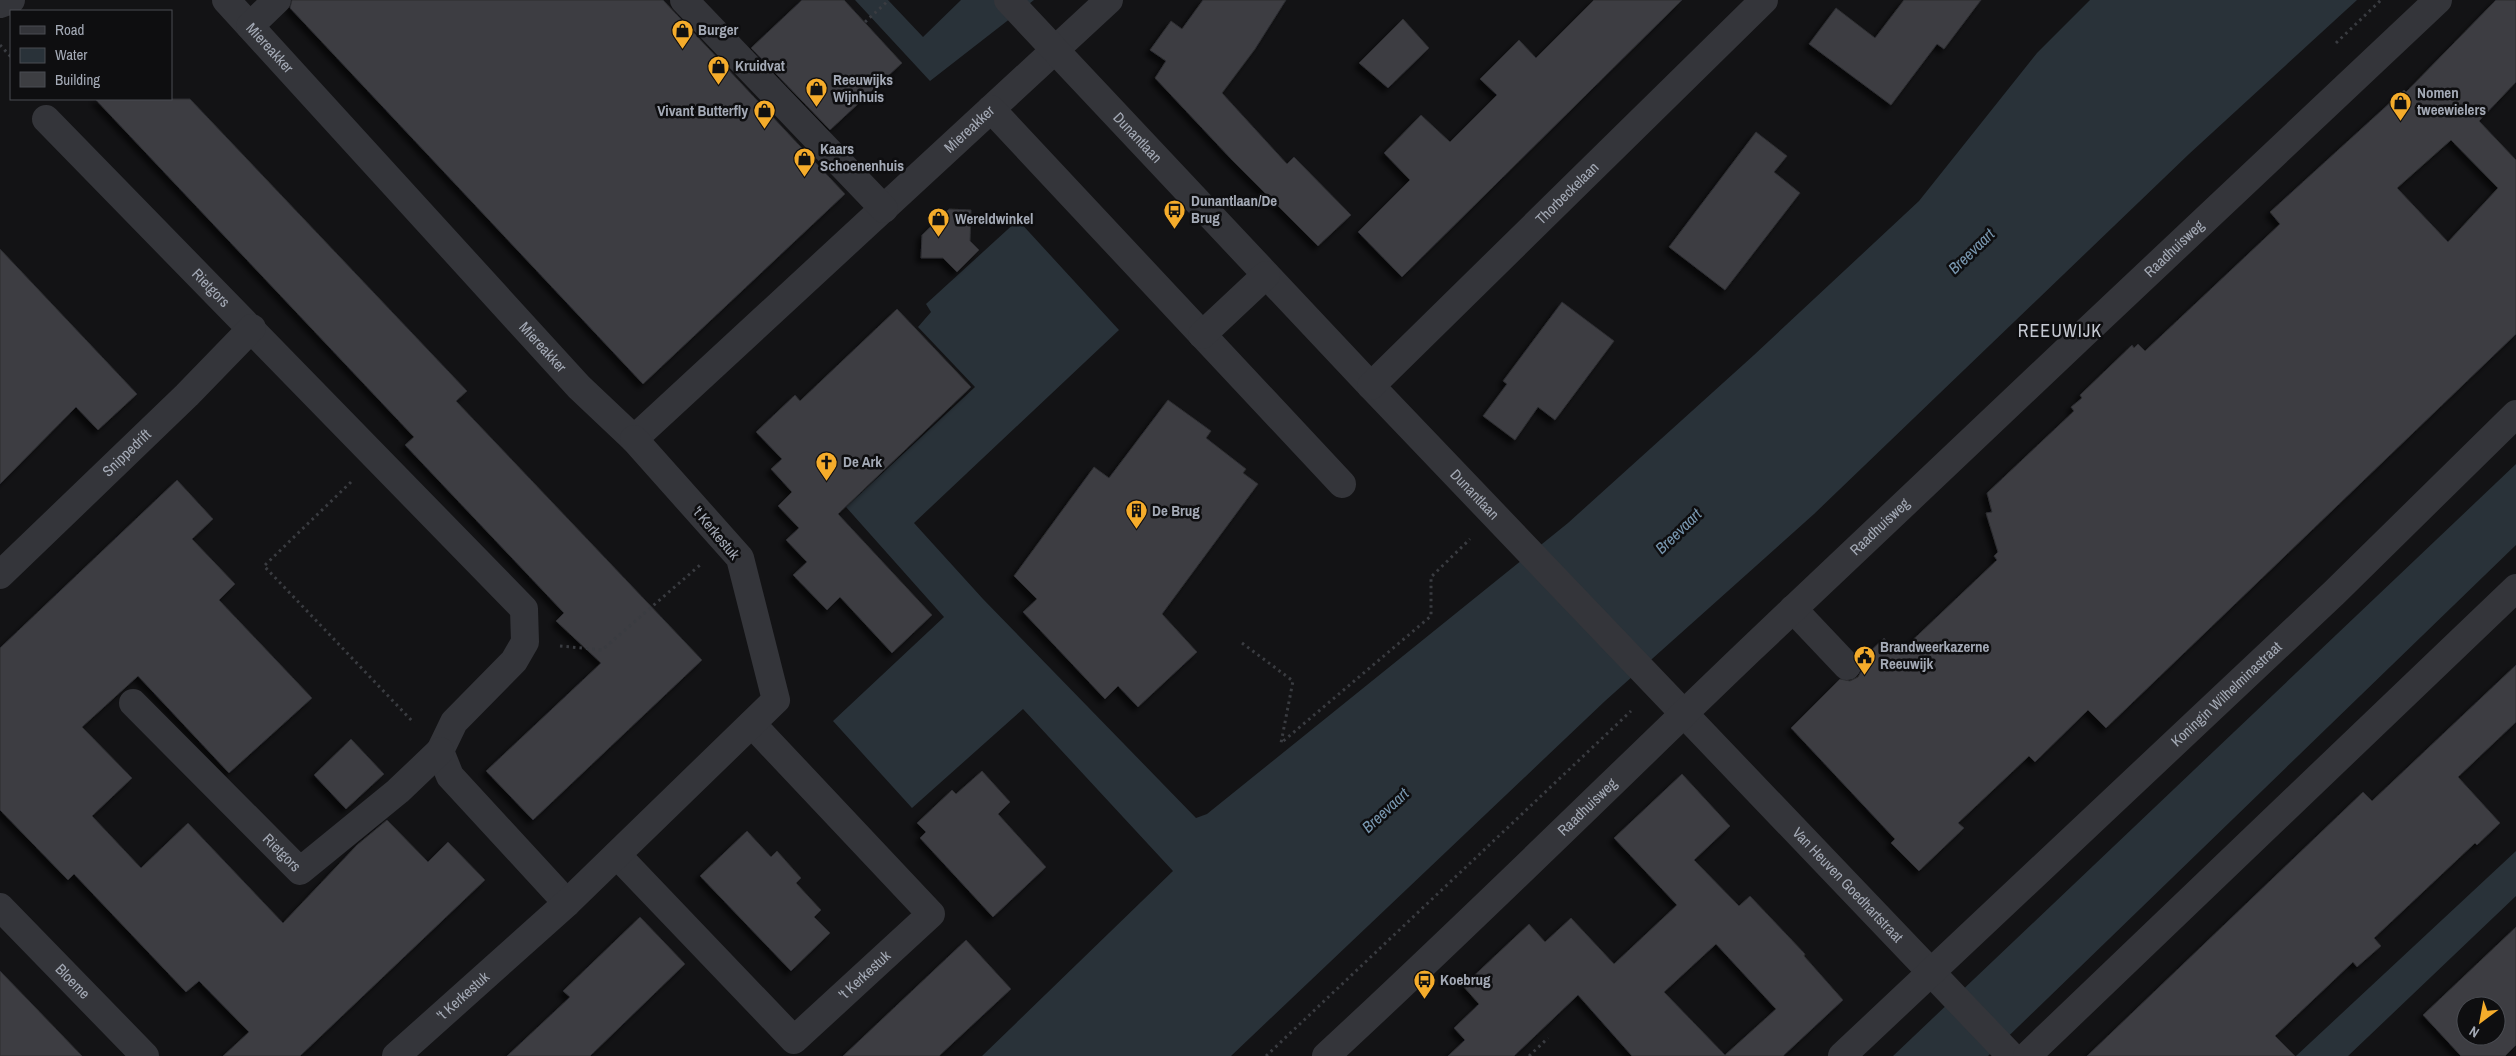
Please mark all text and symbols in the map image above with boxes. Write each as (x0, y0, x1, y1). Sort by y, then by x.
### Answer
legend (10, 10, 172, 100)
street label: Miereakker (242, 18, 299, 78)
shop icon: Burger (670, 18, 694, 49)
text: Road (55, 19, 84, 40)
place label: Burger (698, 19, 739, 40)
text: Water (55, 44, 87, 65)
shop icon: Kruidvat (707, 54, 731, 85)
place label: Kruidvat (735, 55, 785, 76)
text: Building (55, 69, 100, 90)
place label: Reeuwijks Wijnhuis (833, 69, 893, 107)
shop icon: Reeuwijks Wijnhuis (805, 77, 829, 108)
place label: Nomen tweewielers (2417, 82, 2486, 120)
shop icon: Nomen tweewielers (2389, 90, 2413, 121)
shop icon: Vivant Butterfly (752, 99, 776, 130)
place label: Vivant Butterfly (657, 100, 748, 121)
street label: Miereakker (939, 100, 999, 157)
street label: Dunantlaan (1109, 107, 1167, 167)
place label: Kaars Schoenenhuis (820, 138, 904, 176)
shop icon: Kaars Schoenenhuis (792, 146, 816, 177)
street label: Thorbeckelaan (1530, 157, 1603, 229)
place label: Dunantlaan/De Brug (1191, 190, 1277, 228)
bus stop icon: Dunantlaan/De Brug (1163, 198, 1187, 229)
shop icon: Wereldwinkel (927, 207, 951, 238)
place label: Wereldwinkel (955, 208, 1033, 229)
street label: Raadhuisweg (2139, 215, 2209, 282)
water label: Breevaart (1943, 223, 1999, 279)
street label: Rietgors (187, 264, 235, 312)
street label: Miereakker (515, 317, 572, 377)
district label: REEUWIJK (2018, 318, 2102, 343)
street label: Snippedrift (97, 424, 156, 481)
church icon: De Ark (815, 450, 839, 481)
place label: De Ark (843, 451, 882, 472)
street label: Dunantlaan (1446, 464, 1504, 524)
street label: Raadhuisweg (1845, 493, 1914, 560)
building icon: De Brug (1124, 499, 1148, 530)
place label: De Brug (1152, 500, 1200, 521)
street label: 't Kerkestuk (688, 501, 746, 565)
water label: Breevaart (1650, 503, 1706, 559)
place label: Brandweerkazerne Reeuwijk (1880, 636, 1990, 674)
street label: Koningin Wilhelminastraat (2166, 636, 2287, 751)
public building icon: Brandweerkazerne Reeuwijk (1852, 644, 1876, 675)
street label: Raadhuisweg (1553, 773, 1622, 840)
water label: Breevaart (1357, 782, 1414, 837)
street label: Van Heuven Goedhartstraat (1788, 822, 1909, 947)
street label: Rietgors (258, 828, 306, 876)
street label: 't Kerkestuk (834, 945, 896, 1004)
street label: Bloeme (51, 959, 95, 1004)
street label: 't Kerkestuk (432, 966, 494, 1025)
bus stop icon: Koebrug (1412, 968, 1436, 999)
place label: Koebrug (1440, 969, 1491, 990)
north arrow (2456, 996, 2506, 1046)
text: N (2466, 1022, 2482, 1042)

